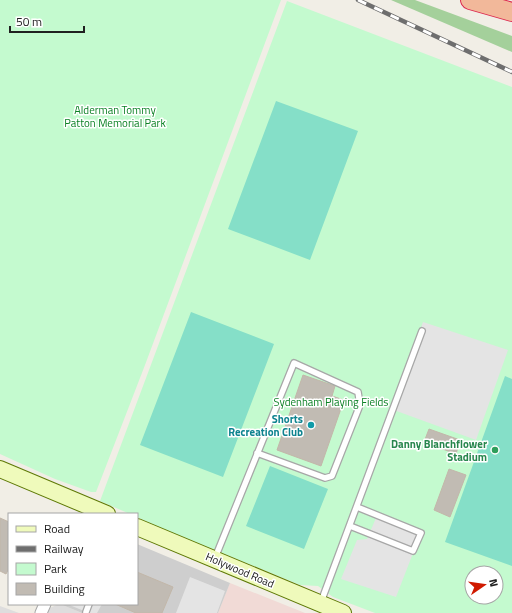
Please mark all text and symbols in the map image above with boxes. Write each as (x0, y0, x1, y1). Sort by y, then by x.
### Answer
scale bar (10, 8, 84, 34)
text: 50 m (16, 12, 42, 31)
park label: Alderman Tommy Patton Memorial Park (64, 102, 166, 131)
park label: Sydenham Playing Fields (274, 394, 388, 410)
place label: Shorts Recreation Club (228, 411, 303, 440)
marker: Shorts Recreation Club (306, 420, 316, 430)
place label: Danny Blanchflower Stadium (391, 436, 487, 465)
marker: Danny Blanchflower Stadium (490, 445, 500, 455)
legend (8, 513, 138, 605)
text: Road (44, 519, 70, 538)
text: Railway (44, 539, 84, 558)
street label: Holywood Road (203, 548, 277, 592)
text: Park (44, 559, 67, 578)
north arrow (464, 565, 504, 605)
text: N (485, 577, 502, 588)
text: Building (44, 579, 85, 598)

